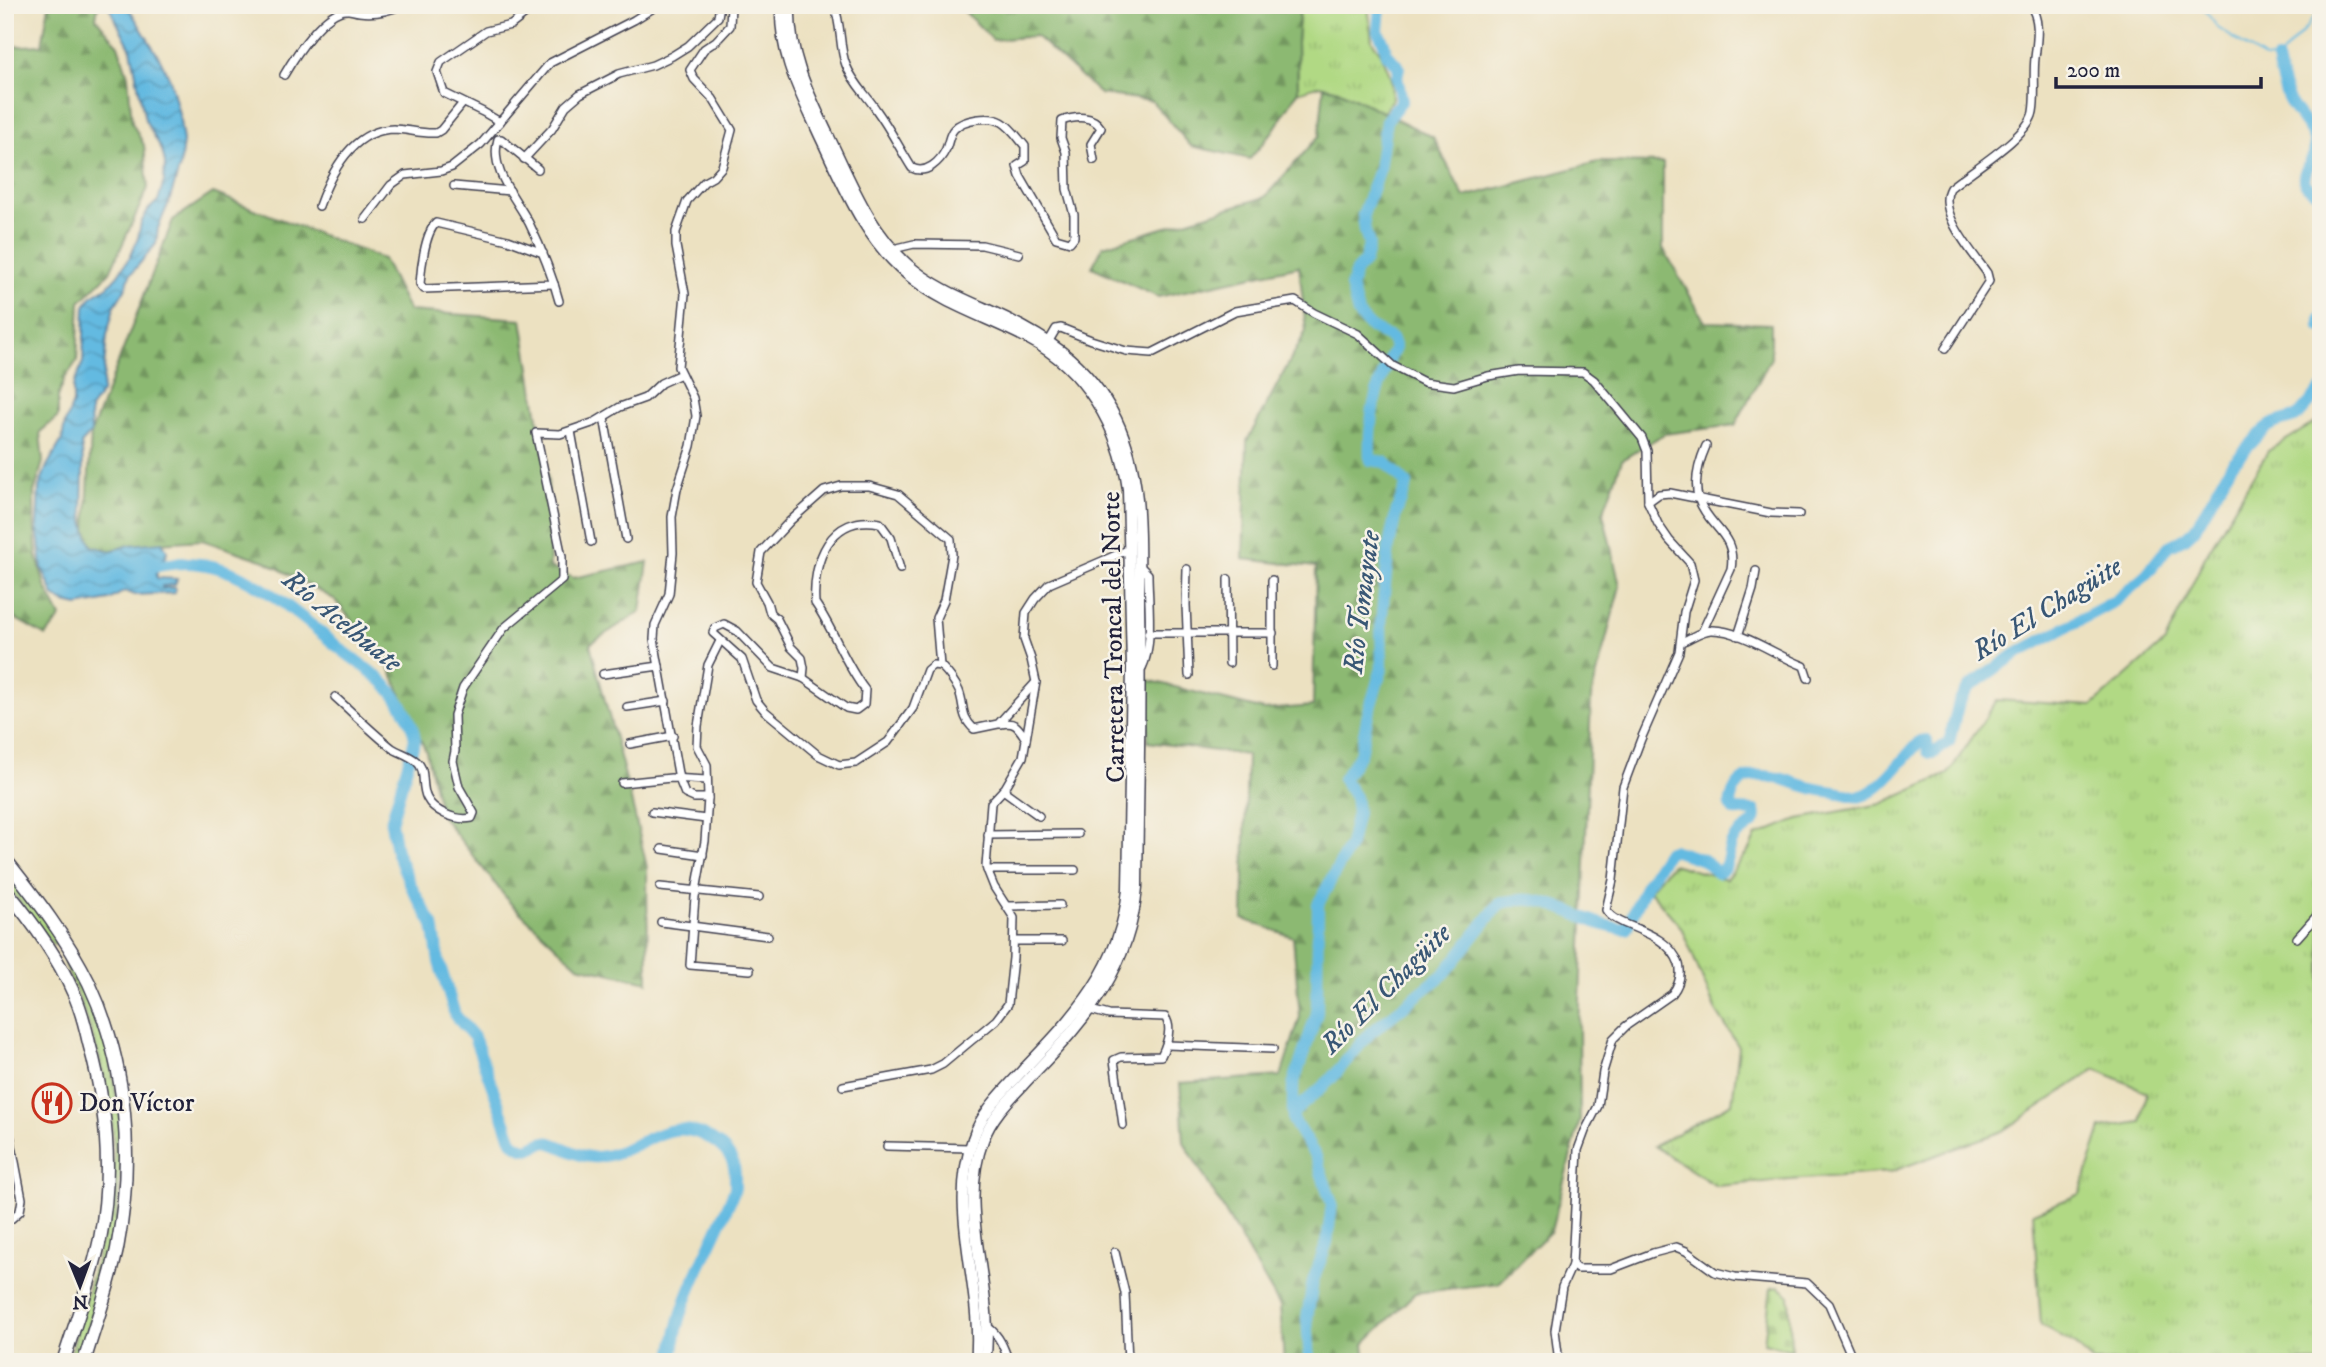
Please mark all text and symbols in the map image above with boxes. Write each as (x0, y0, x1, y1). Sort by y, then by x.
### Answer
scale bar (2056, 46, 2261, 90)
text: 200 m (2067, 58, 2120, 84)
street label: Carretera Troncal del Norte (1095, 491, 1133, 783)
water label: Río Tomayate (1336, 527, 1388, 676)
water label: Río El Chagüite (1965, 548, 2130, 669)
water label: Río Acelhuate (274, 561, 410, 681)
water label: Río El Chagüite (1313, 915, 1460, 1062)
restaurant icon: Don Víctor (31, 1082, 73, 1124)
place label: Don Víctor (79, 1087, 195, 1120)
north arrow (46, 1252, 116, 1322)
text: N (72, 1290, 88, 1313)

